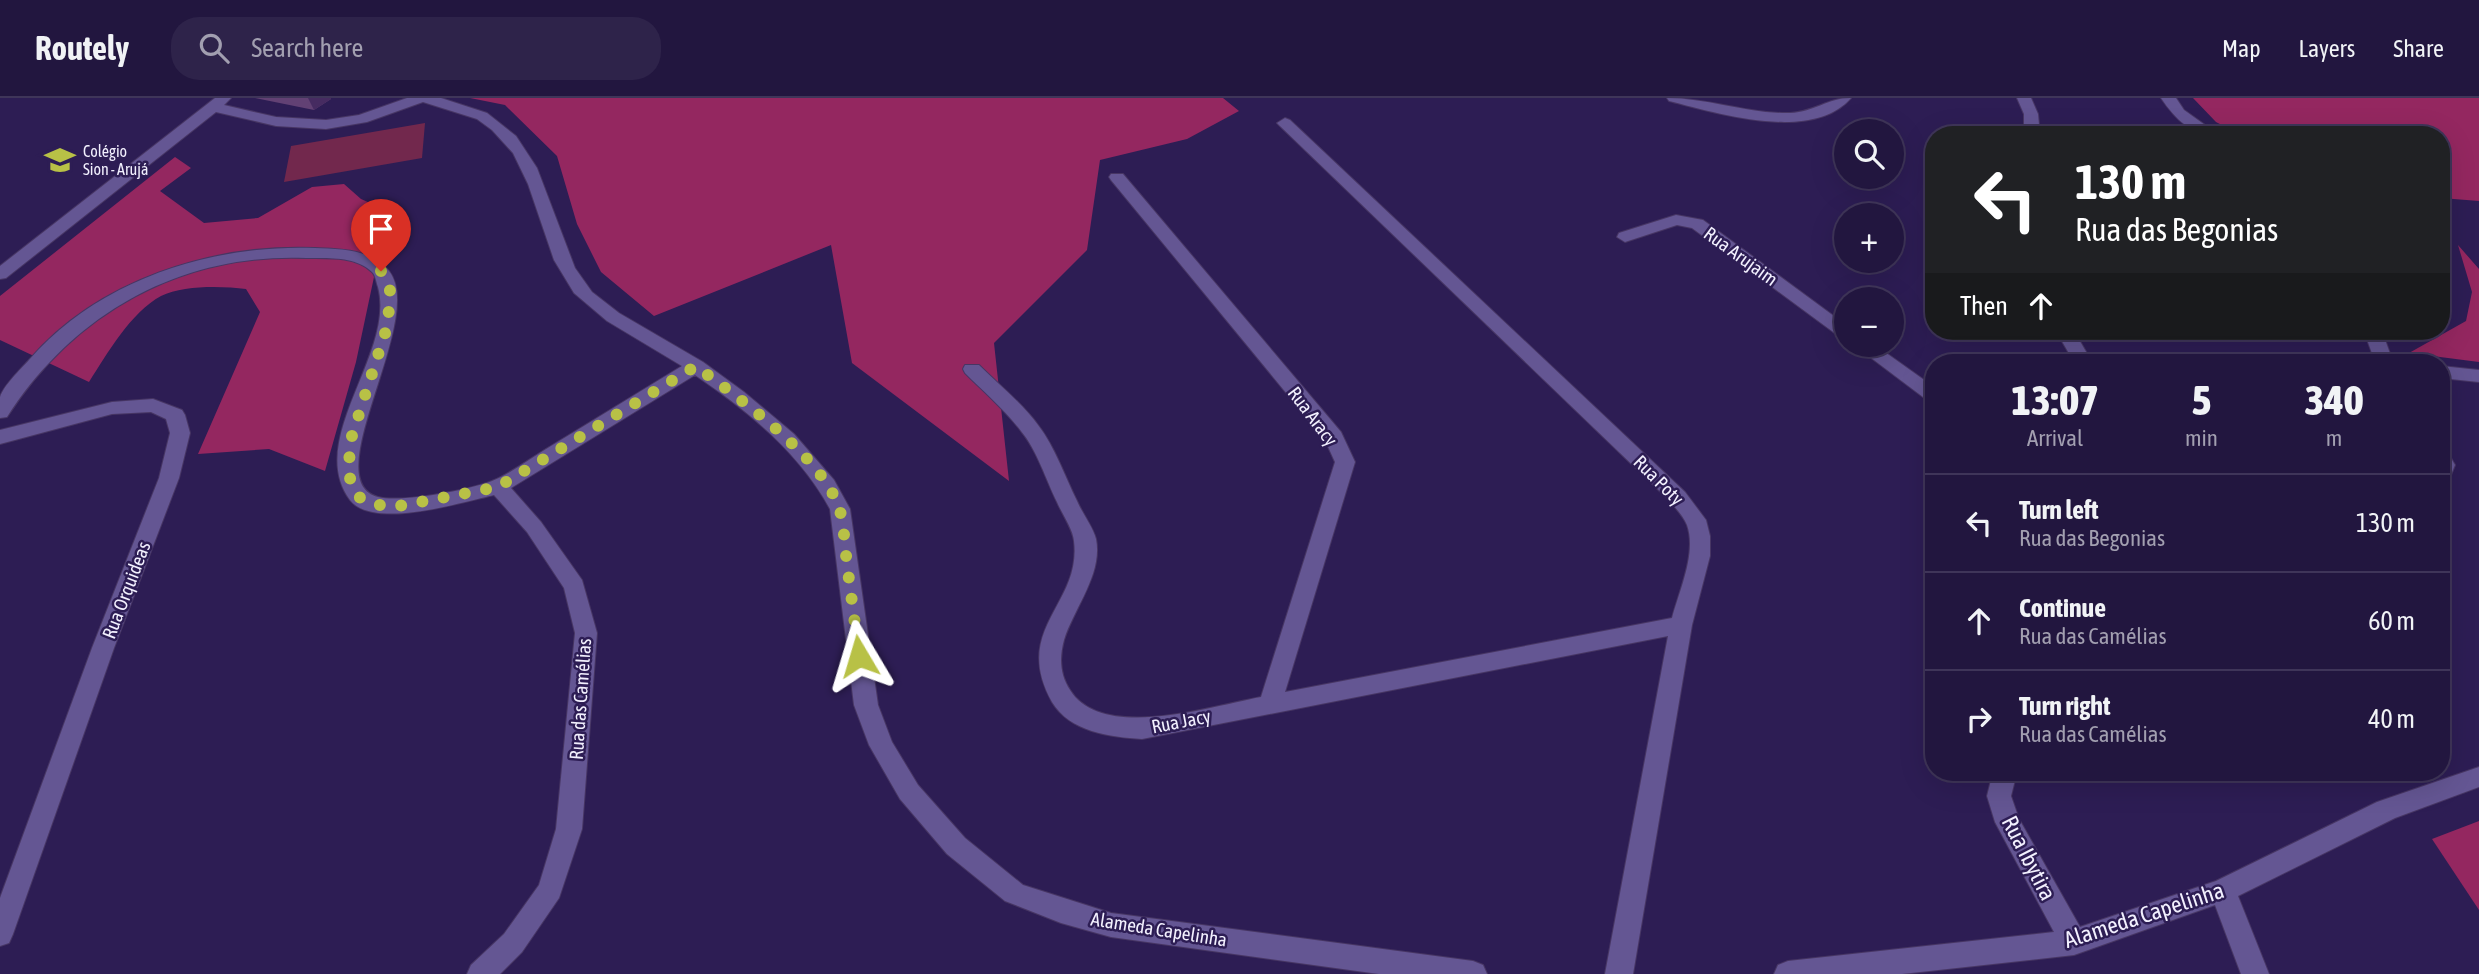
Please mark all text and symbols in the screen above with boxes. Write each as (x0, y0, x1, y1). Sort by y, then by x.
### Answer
search box (171, 17, 661, 80)
text: Routely (35, 29, 129, 67)
icon: search (195, 29, 233, 67)
text: Search here (251, 33, 363, 63)
text: Map (2222, 35, 2261, 62)
text: Layers (2299, 35, 2355, 62)
text: Share (2393, 35, 2444, 62)
map controls (1834, 119, 1904, 357)
button: search (1834, 119, 1904, 189)
place label: Colégio Sion - Arujá (83, 142, 148, 179)
school or university icon: Colégio Sion - Arujá (43, 143, 77, 177)
text: 130 m (2075, 153, 2186, 209)
icon: left (1960, 154, 2051, 245)
pin (351, 199, 411, 271)
button: + (1834, 203, 1904, 273)
icon: arrive (362, 210, 400, 248)
text: Rua das Begonias (2075, 211, 2278, 248)
street label: Rua Arujaim (1700, 222, 1782, 290)
button: − (1834, 287, 1904, 357)
icon: ahead (2022, 287, 2060, 325)
text: Then (1960, 291, 2008, 321)
text: 13:07 (2011, 376, 2099, 424)
text: 5 (2192, 376, 2211, 424)
text: 340 (2304, 376, 2364, 424)
street label: Rua Aracy (1284, 382, 1342, 450)
text: Arrival (2027, 425, 2083, 451)
text: min (2185, 425, 2218, 451)
text: m (2326, 425, 2342, 451)
street label: Rua Poty (1629, 450, 1689, 510)
text: Turn left (2019, 495, 2099, 525)
icon: left (1960, 504, 1998, 542)
text: 130 m (2356, 508, 2415, 538)
text: Rua das Begonias (2019, 525, 2165, 551)
street label: Rua Orquideas (97, 538, 155, 642)
text: Continue (2019, 593, 2106, 623)
icon: ahead (1960, 602, 1998, 640)
text: 60 m (2368, 606, 2415, 636)
position arrow (822, 619, 896, 693)
text: Rua das Camélias (2019, 623, 2167, 649)
street label: Rua das Camélias (565, 637, 595, 761)
text: Turn right (2019, 691, 2110, 721)
icon: right (1960, 700, 1998, 738)
street label: Rua Jacy (1150, 704, 1213, 738)
text: 40 m (2368, 704, 2415, 734)
text: Rua das Camélias (2019, 721, 2167, 747)
street label: Rua Ibytira (1997, 811, 2061, 905)
street label: Alameda Capelinha (2061, 877, 2227, 953)
street label: Alameda Capelinha (1089, 907, 1229, 951)

